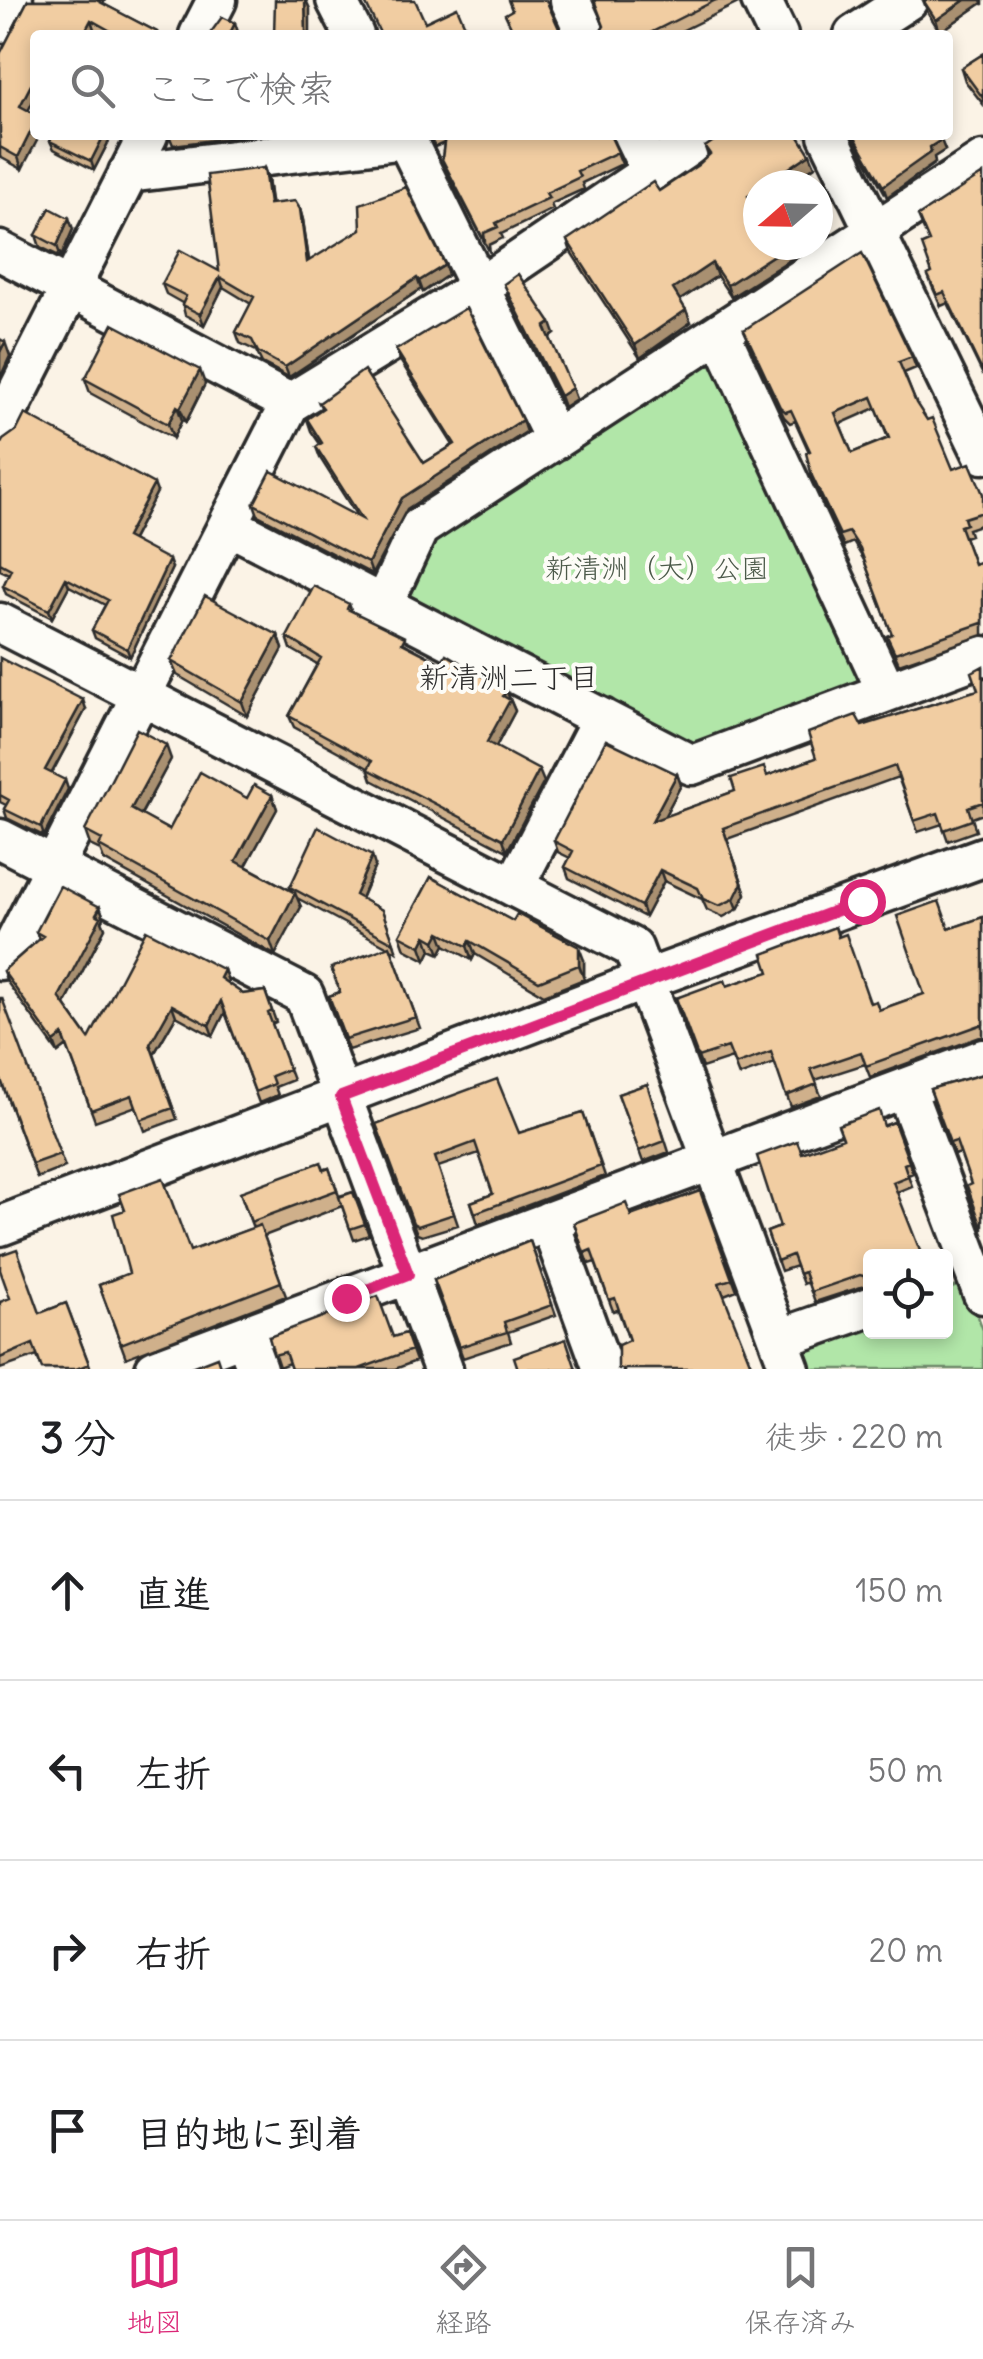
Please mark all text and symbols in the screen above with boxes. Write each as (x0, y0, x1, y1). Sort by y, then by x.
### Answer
search box (30, 30, 953, 140)
icon: search (65, 58, 120, 113)
text: ここで検索 (145, 65, 335, 112)
north arrow (743, 170, 833, 260)
park label: 新清洲（大）公園 (545, 550, 769, 586)
district label: 新清洲二丁目 (419, 658, 599, 696)
route start (840, 879, 886, 925)
map controls (863, 1249, 953, 1339)
button: locate (863, 1249, 953, 1339)
route end (324, 1276, 370, 1322)
text: 3 分 (40, 1412, 116, 1464)
text: 徒歩 · 220 m (765, 1416, 943, 1457)
icon: ahead (40, 1563, 95, 1618)
text: 直進 (135, 1570, 211, 1617)
text: 150 m (855, 1570, 943, 1611)
icon: left (40, 1743, 95, 1798)
text: 左折 (135, 1750, 211, 1797)
text: 50 m (868, 1750, 943, 1791)
icon: right (40, 1923, 95, 1978)
text: 右折 (135, 1930, 211, 1977)
text: 20 m (869, 1930, 943, 1971)
icon: arrive (40, 2103, 95, 2158)
text: 目的地に到着 (135, 2110, 363, 2157)
tab: 地図 (126, 2240, 183, 2340)
tab: 経路 (435, 2240, 492, 2340)
tab: 保存済み (744, 2240, 857, 2340)

